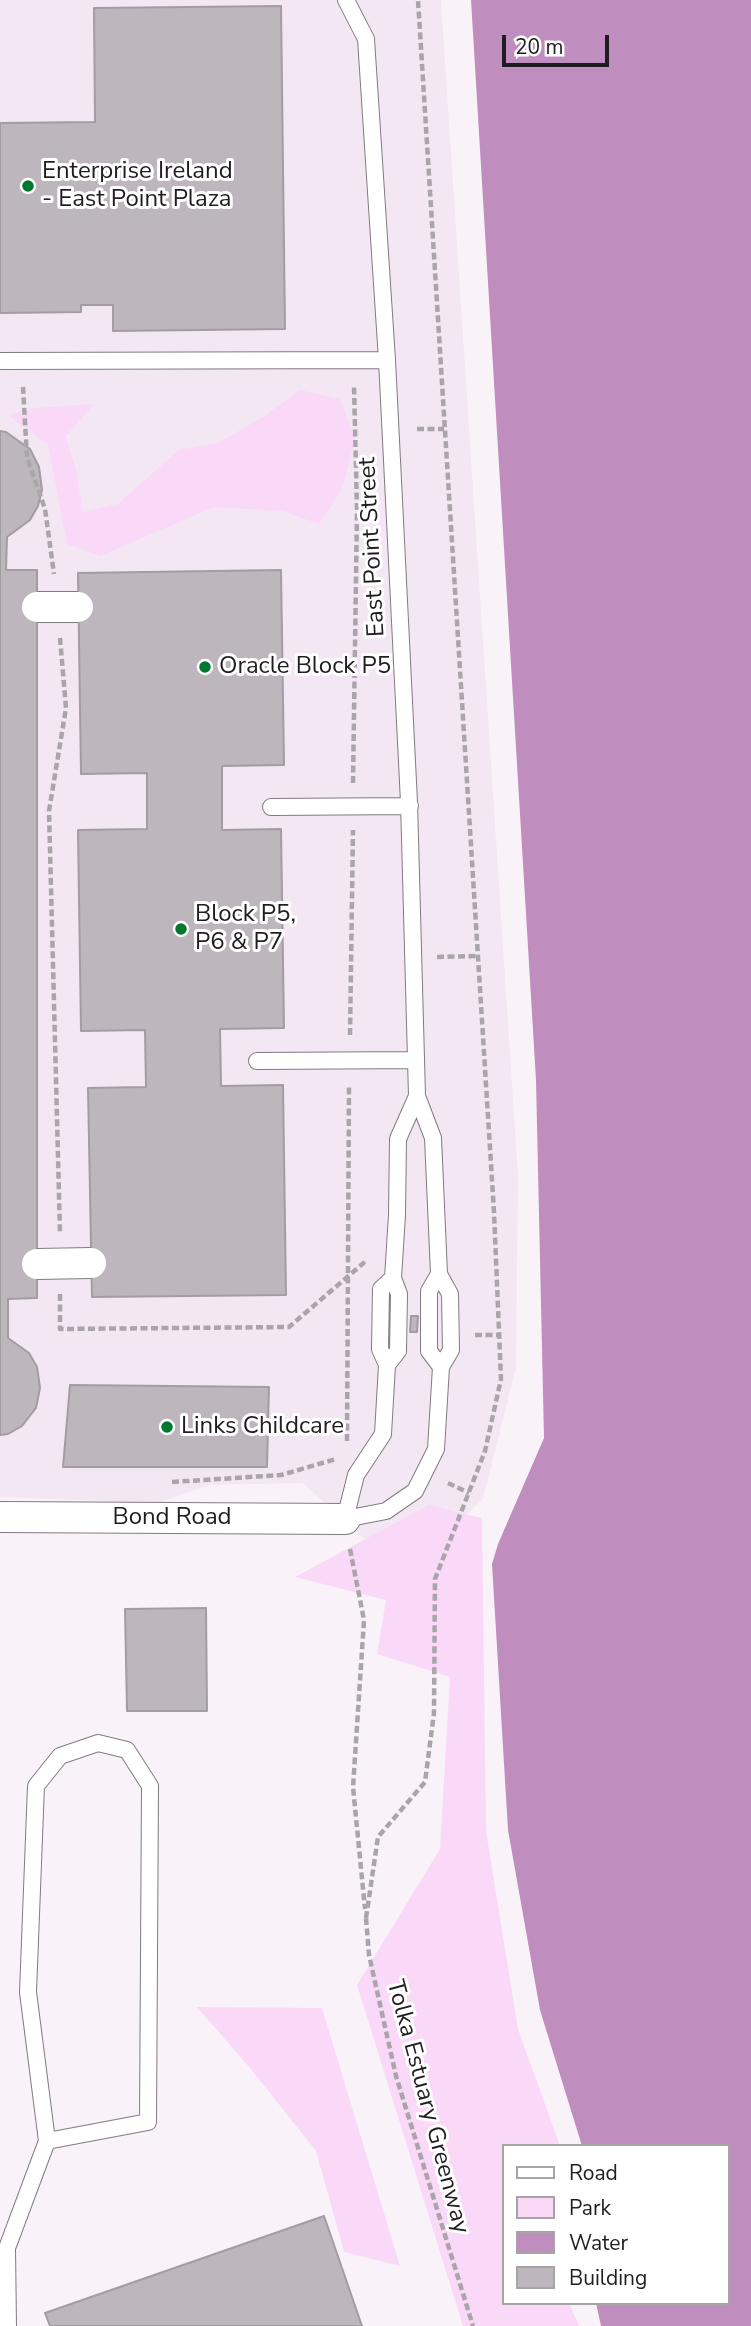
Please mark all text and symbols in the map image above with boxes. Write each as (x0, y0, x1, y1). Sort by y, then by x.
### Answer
scale bar (506, 21, 613, 65)
text: 20 m (515, 33, 564, 61)
place label: Enterprise Ireland - East Point Plaza (42, 158, 233, 214)
marker: Enterprise Ireland - East Point Plaza (20, 178, 36, 194)
street label: East Point Street (354, 456, 392, 638)
place label: Oracle Block P5 (219, 653, 391, 681)
marker: Oracle Block P5 (197, 659, 213, 675)
place label: Block P5, P6 & P7 (195, 901, 296, 957)
marker: Block P5, P6 & P7 (173, 921, 189, 937)
place label: Links Childcare (181, 1413, 344, 1441)
marker: Links Childcare (159, 1419, 175, 1435)
street label: Bond Road (112, 1504, 232, 1532)
street label: Tolka Estuary Greenway (379, 1977, 475, 2237)
legend (503, 2144, 730, 2305)
text: Road (569, 2159, 618, 2187)
text: Park (569, 2194, 611, 2222)
text: Water (569, 2229, 628, 2257)
text: Building (569, 2264, 647, 2292)

